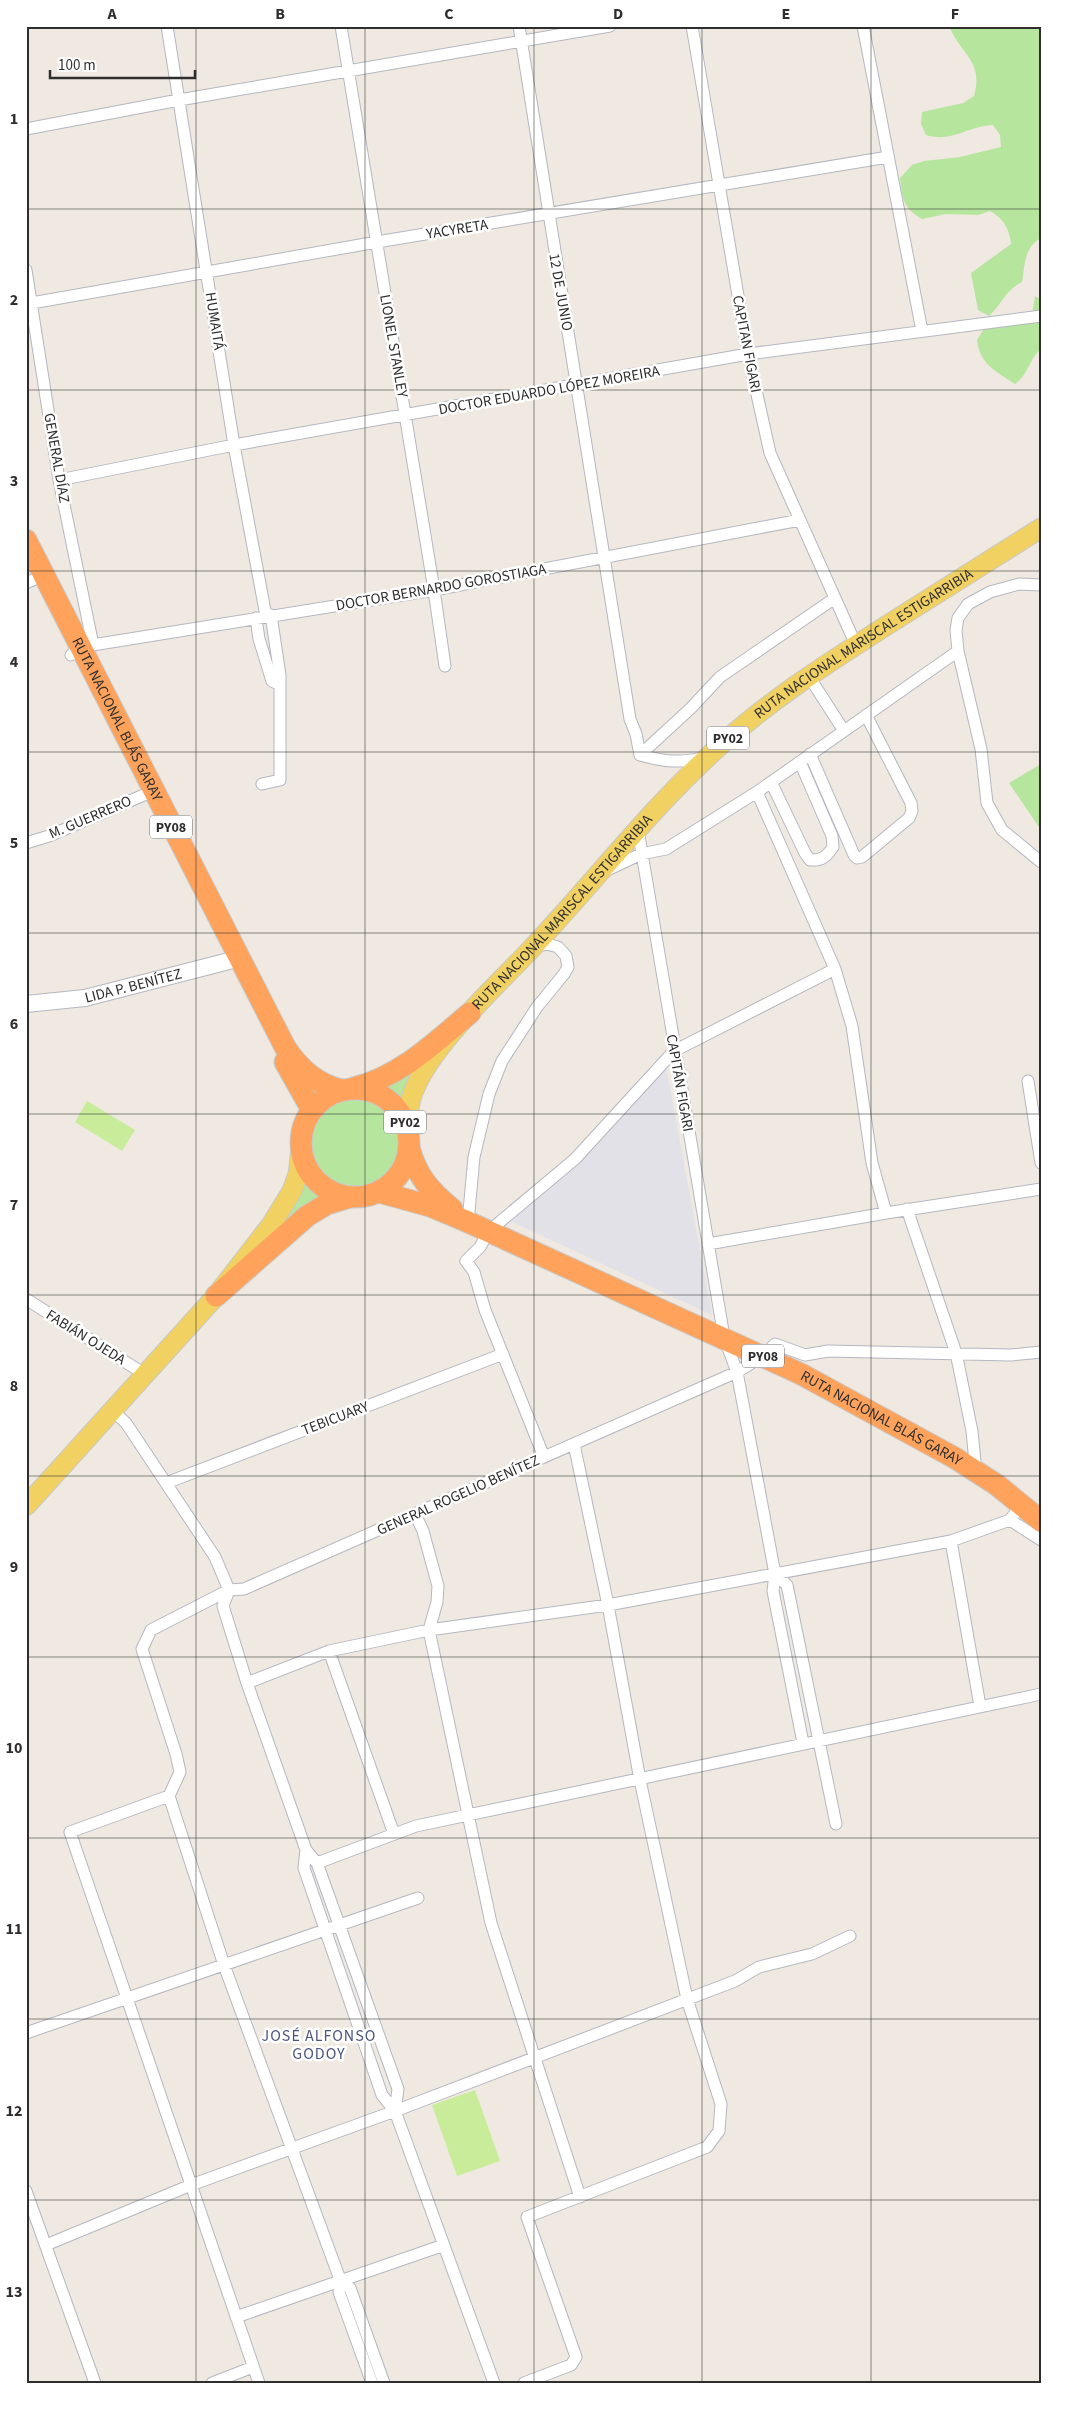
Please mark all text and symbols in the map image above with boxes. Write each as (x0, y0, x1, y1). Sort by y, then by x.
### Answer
text: A (106, 3, 117, 25)
text: B (275, 3, 285, 25)
text: C (444, 3, 454, 25)
text: D (613, 3, 623, 25)
text: E (782, 3, 790, 25)
text: F (951, 3, 959, 25)
scale bar (50, 48, 195, 80)
text: 100 m (58, 55, 96, 76)
text: 1 (10, 108, 18, 130)
street label: YACYRETA (424, 214, 490, 245)
street label: 12 DE JUNIO (543, 252, 578, 333)
text: 2 (10, 289, 18, 311)
street label: HUMAITÁ (200, 291, 230, 352)
street label: LIONEL STANLEY (374, 293, 413, 400)
street label: CAPITAN FIGARI (727, 294, 766, 395)
street label: DOCTOR EDUARDO LÓPEZ MOREIRA (437, 361, 662, 420)
street label: GENERAL DÍAZ (38, 411, 75, 505)
text: 3 (10, 470, 18, 492)
street label: DOCTOR BERNARDO GOROSTIAGA (334, 558, 549, 616)
street label: RUTA NACIONAL MARISCAL ESTIGARRIBIA (750, 563, 978, 724)
street label: RUTA NACIONAL BLÁS GARAY (66, 634, 168, 806)
text: 4 (10, 651, 19, 673)
road number: PY02 (707, 726, 749, 750)
street label: M. GUERRERO (46, 791, 135, 844)
street label: RUTA NACIONAL MARISCAL ESTIGARRIBIA (467, 809, 658, 1015)
road number: PY08 (150, 816, 192, 839)
text: 5 (10, 832, 18, 854)
street label: LIDA P. BENÍTEZ (82, 964, 184, 1009)
text: 6 (10, 1013, 18, 1035)
street label: CAPITÁN FIGARI (661, 1033, 698, 1133)
road number: PY02 (384, 1110, 426, 1134)
text: 7 (10, 1194, 18, 1216)
street label: FABIÁN OJEDA (42, 1305, 130, 1371)
road number: PY08 (742, 1344, 784, 1368)
street label: RUTA NACIONAL BLÁS GARAY (797, 1366, 967, 1472)
text: 8 (10, 1375, 18, 1397)
street label: TEBICUARY (299, 1396, 373, 1441)
street label: GENERAL ROGELIO BENÍTEZ (374, 1450, 543, 1541)
text: 9 (10, 1556, 18, 1578)
text: 10 (6, 1737, 22, 1759)
text: 11 (6, 1918, 22, 1940)
district label: JOSÉ ALFONSO GODOY (262, 2025, 376, 2065)
text: 12 (6, 2100, 22, 2122)
text: 13 (6, 2281, 22, 2303)

